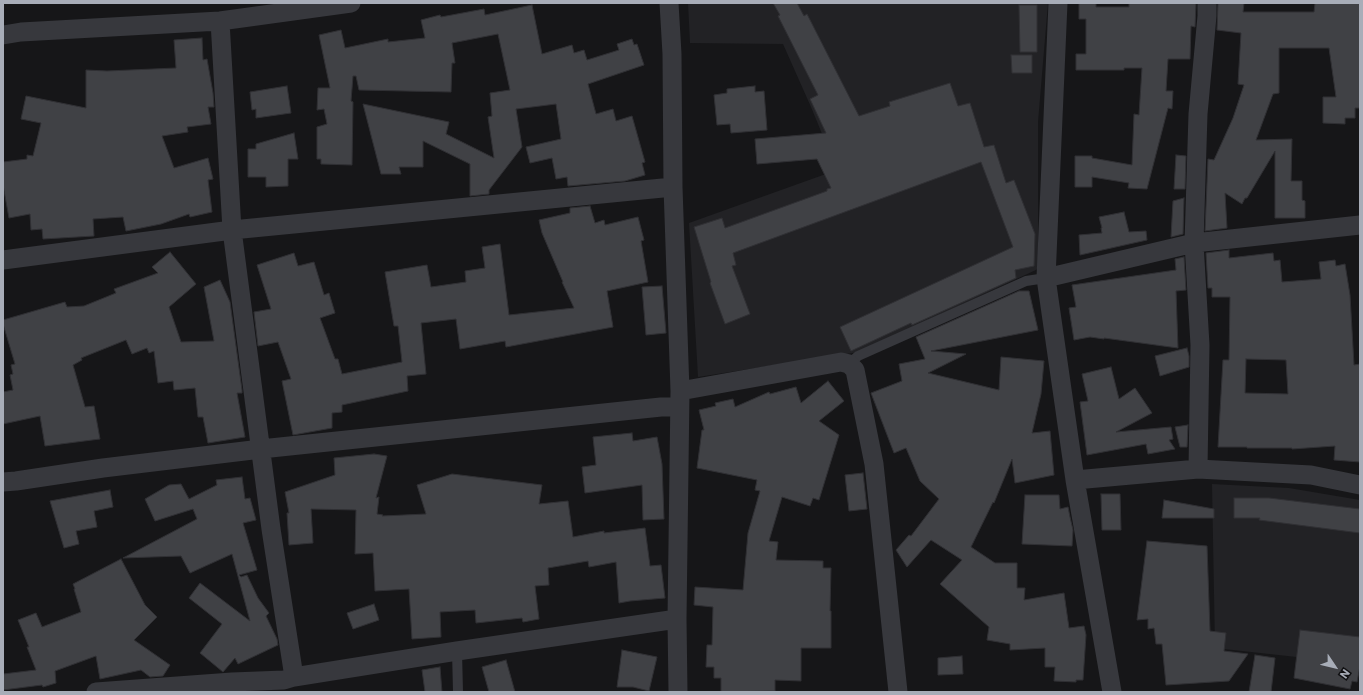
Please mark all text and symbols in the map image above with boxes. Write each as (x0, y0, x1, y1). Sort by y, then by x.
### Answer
north arrow (1315, 647, 1355, 687)
text: N (1338, 667, 1353, 681)

